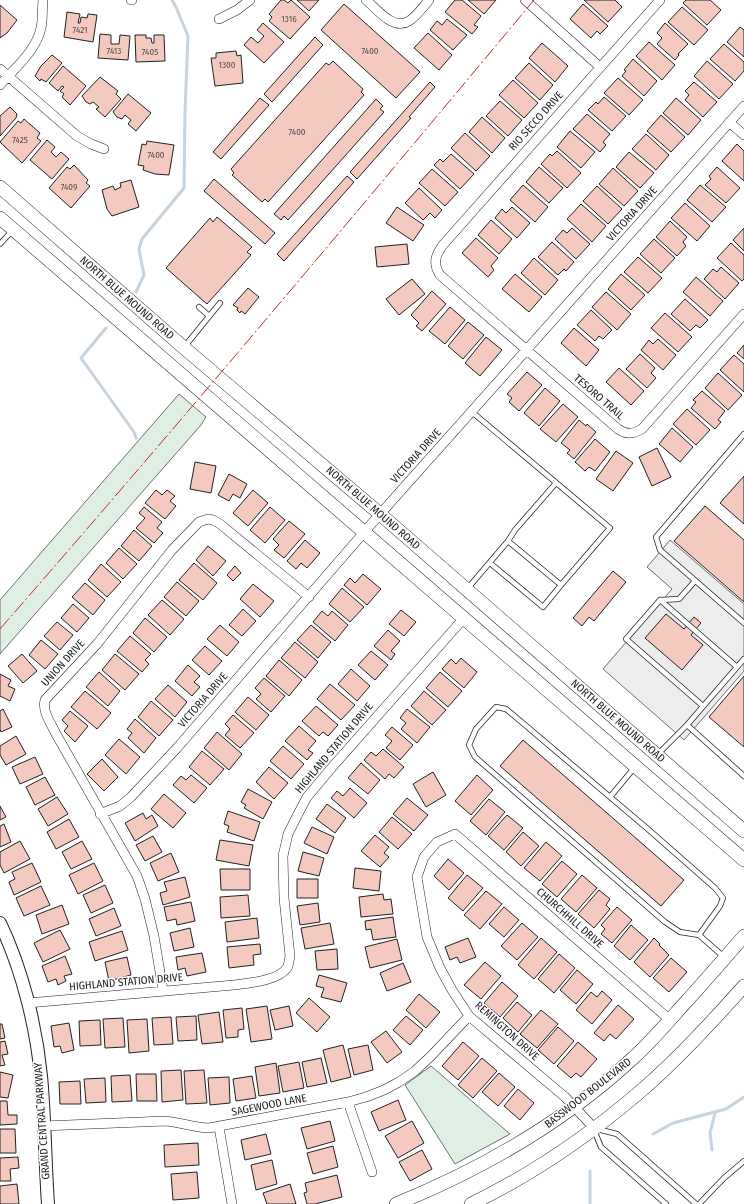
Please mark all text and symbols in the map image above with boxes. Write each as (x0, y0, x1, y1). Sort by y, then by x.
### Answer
house number: 1316 (281, 14, 297, 24)
house number: 7421 (73, 25, 87, 35)
house number: 7413 (107, 46, 121, 56)
house number: 7400 (361, 46, 379, 56)
house number: 7405 (142, 47, 158, 57)
house number: 1300 (219, 60, 236, 70)
street label: RIO SECCO DRIVE (506, 89, 566, 153)
house number: 7400 (288, 127, 306, 137)
house number: 7425 (12, 135, 28, 145)
house number: 7400 (147, 150, 165, 160)
house number: 7409 (61, 182, 77, 192)
street label: VICTORIA DRIVE (604, 184, 660, 244)
street label: NORTH BLUE MOUND ROAD (77, 254, 177, 342)
street label: TESORO TRAIL (571, 372, 627, 422)
street label: VICTORIA DRIVE (388, 426, 444, 486)
street label: NORTH BLUE MOUND ROAD (323, 464, 423, 552)
street label: UNION DRIVE (39, 637, 87, 689)
street label: VICTORIA DRIVE (176, 670, 230, 730)
street label: NORTH BLUE MOUND ROAD (568, 677, 668, 765)
street label: HIGHLAND STATION DRIVE (292, 700, 376, 796)
street label: CHURCHHILL DRIVE (534, 885, 606, 951)
street label: HIGHLAND STATION DRIVE (69, 971, 183, 993)
street label: REMINGTON DRIVE (472, 999, 542, 1063)
street label: BASSWOOD BOULEVARD (542, 1055, 634, 1131)
street label: GRAND CENTRAL PARKWAY (31, 1062, 53, 1180)
street label: SAGEWOOD LANE (230, 1091, 308, 1119)

